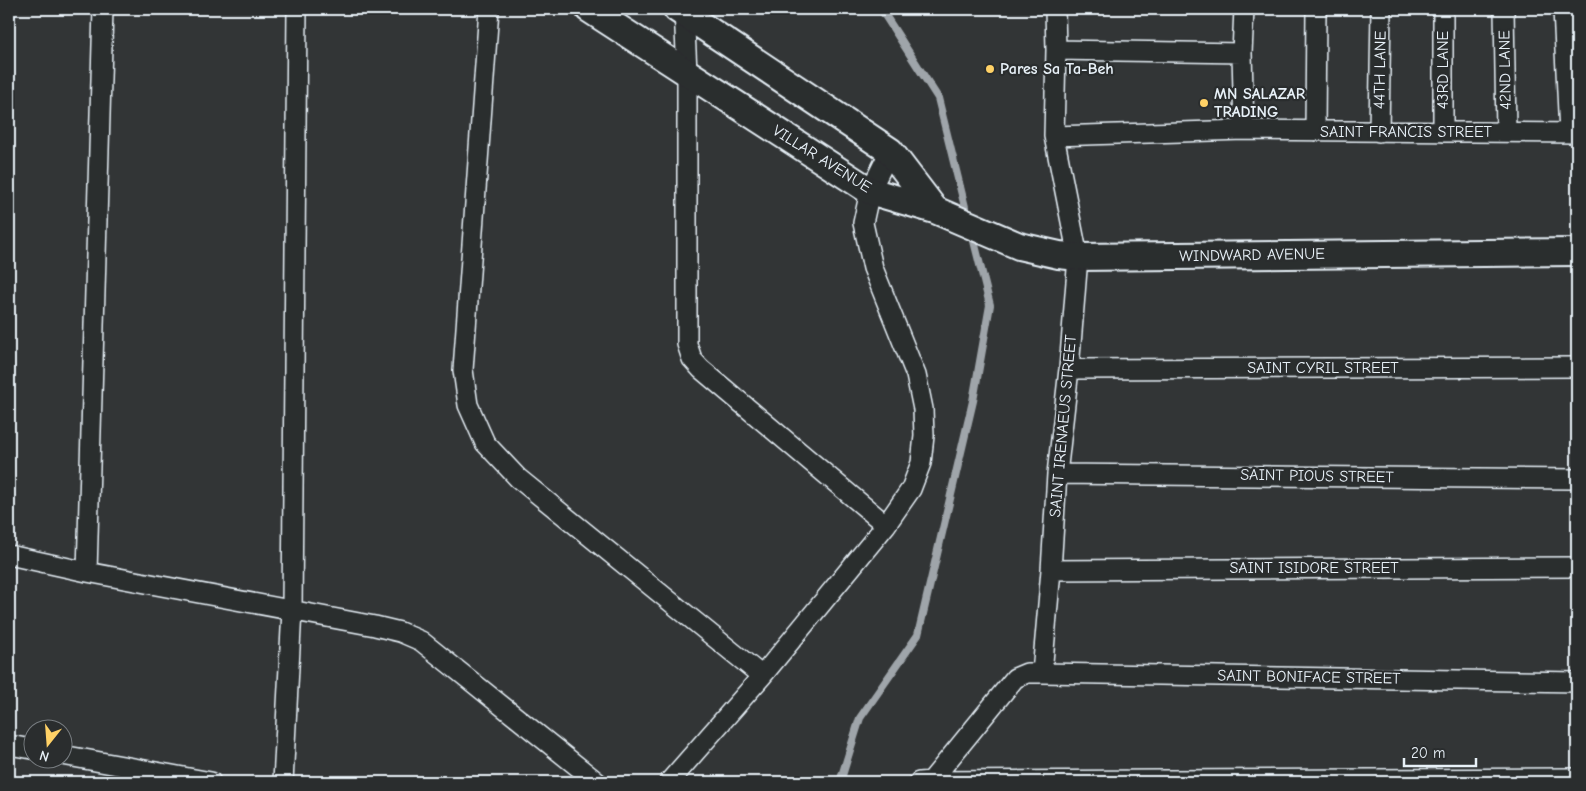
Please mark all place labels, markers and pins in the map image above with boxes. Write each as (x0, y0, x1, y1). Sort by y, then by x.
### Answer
place label: Pares Sa Ta-Beh (1000, 60, 1114, 78)
marker: Pares Sa Ta-Beh (984, 63, 996, 75)
place label: MN SALAZAR TRADING (1214, 85, 1306, 121)
marker: MN SALAZAR TRADING (1198, 97, 1210, 109)

